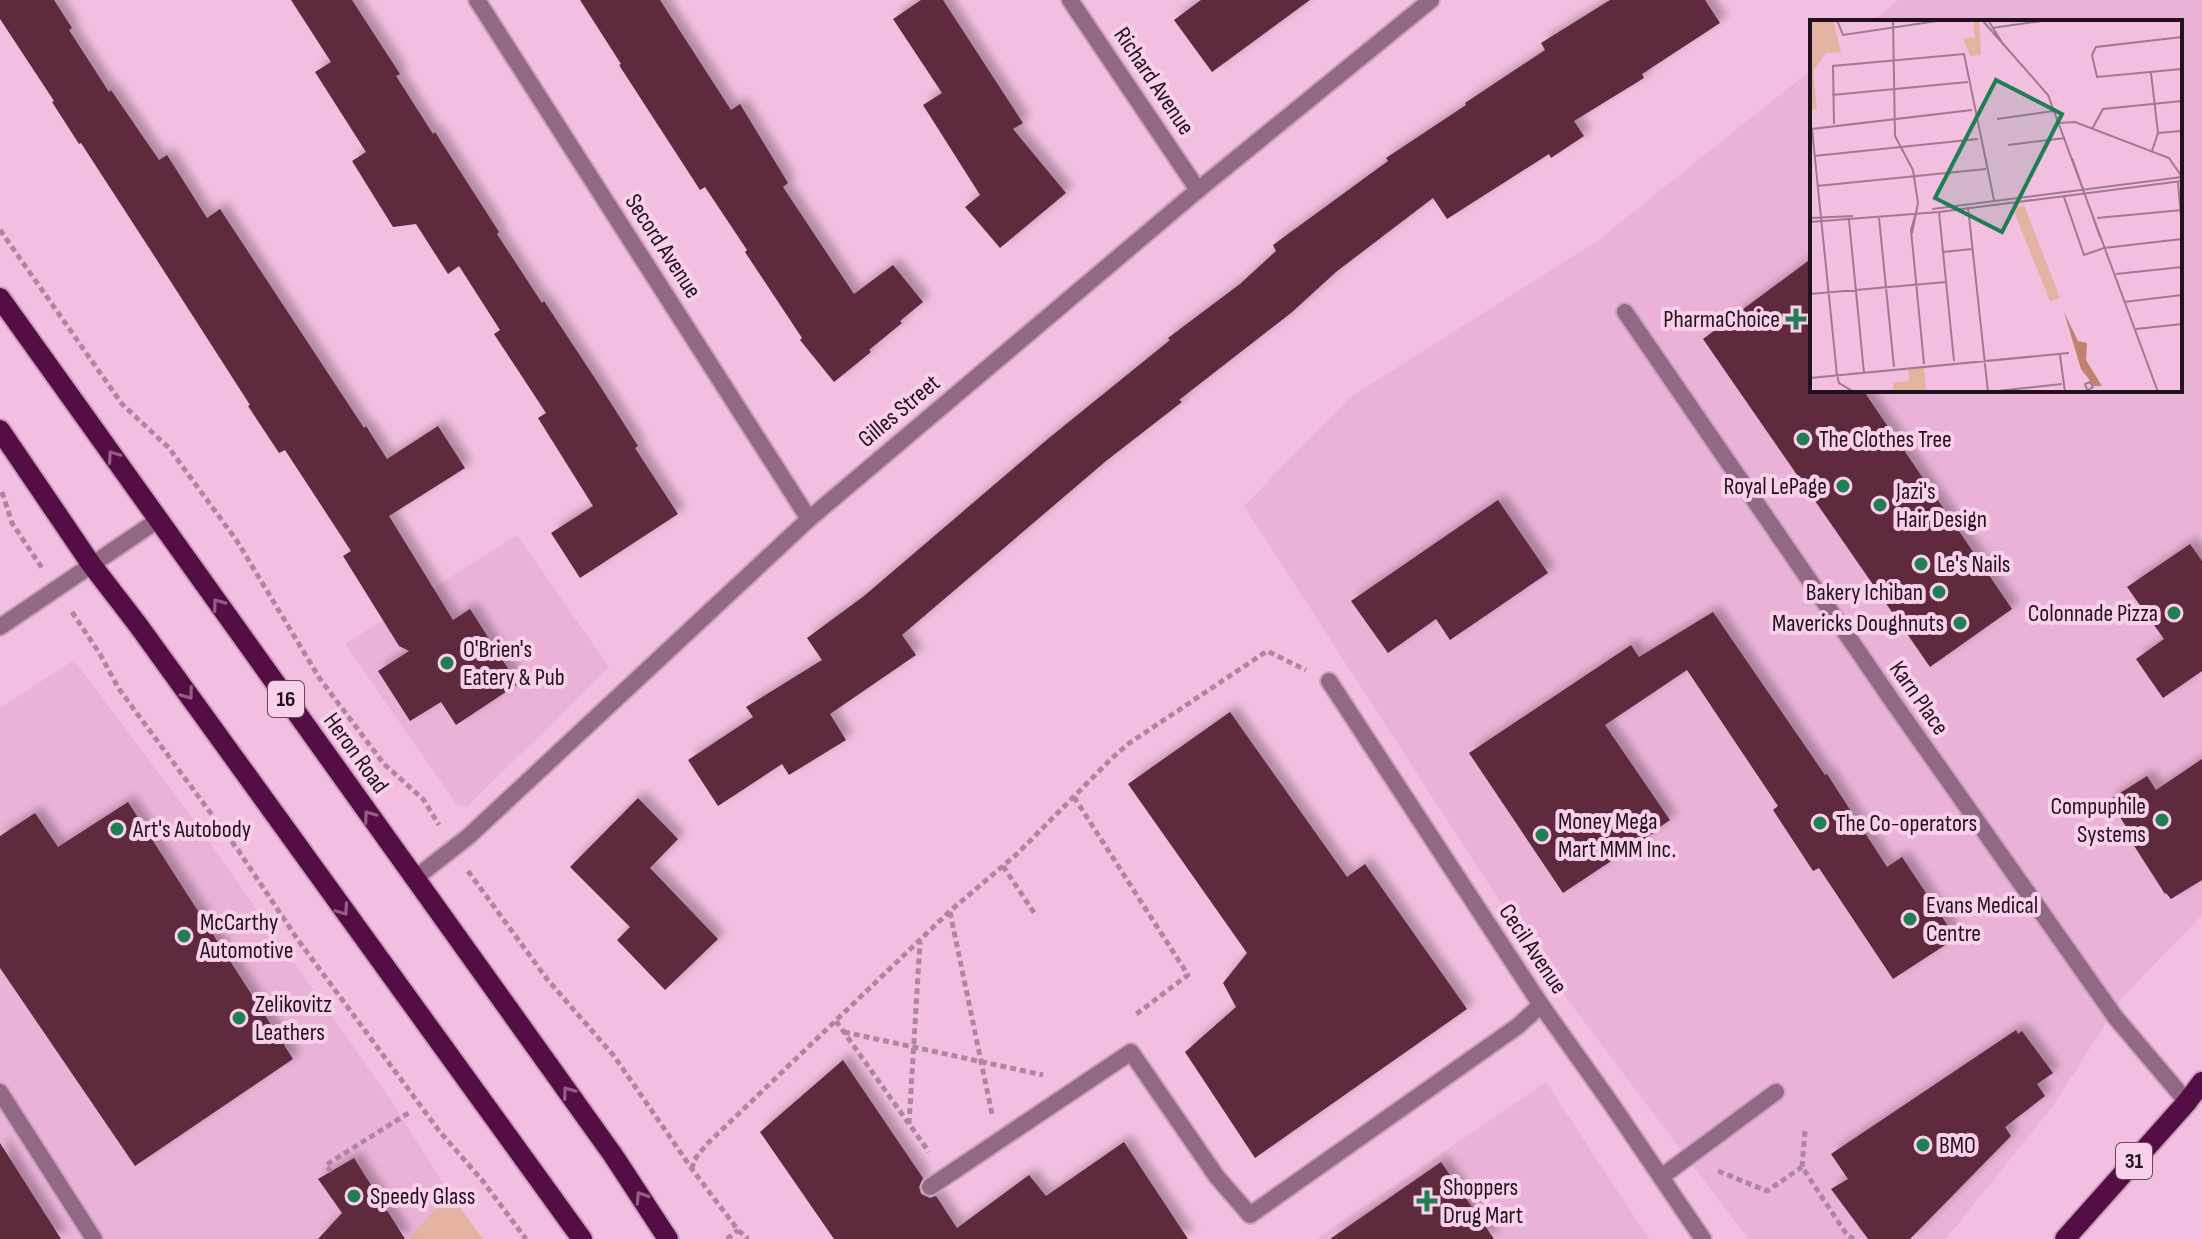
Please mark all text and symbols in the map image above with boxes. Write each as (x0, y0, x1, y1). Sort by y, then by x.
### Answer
inset map (1810, 20, 2182, 392)
street label: Richard Avenue (1107, 22, 1201, 140)
street label: Secord Avenue (619, 188, 707, 304)
place label: PharmaChoice (1663, 305, 1780, 334)
marker: PharmaChoice (1787, 310, 1805, 328)
street label: Gilles Street (852, 368, 946, 454)
place label: The Clothes Tree (1819, 425, 1952, 454)
marker: The Clothes Tree (1794, 430, 1812, 448)
one-way arrow (108, 451, 123, 465)
place label: Royal LePage (1724, 472, 1827, 501)
marker: Royal LePage (1834, 477, 1852, 495)
place label: Jazi's Hair Design (1895, 477, 1987, 534)
marker: Jazi's Hair Design (1871, 496, 1889, 514)
place label: Le's Nails (1937, 550, 2011, 579)
marker: Le's Nails (1912, 555, 1930, 573)
place label: Bakery Ichiban (1806, 578, 1923, 607)
marker: Bakery Ichiban (1930, 583, 1948, 601)
one-way arrow (213, 599, 227, 613)
place label: Colonnade Pizza (2028, 599, 2158, 628)
marker: Colonnade Pizza (2165, 604, 2183, 622)
place label: Mavericks Doughnuts (1772, 609, 1944, 638)
marker: Mavericks Doughnuts (1951, 614, 1969, 632)
place label: O'Brien's Eatery & Pub (463, 635, 565, 692)
marker: O'Brien's Eatery & Pub (438, 654, 456, 672)
street label: Karn Place (1883, 655, 1955, 741)
road number: 16 (268, 681, 304, 717)
one-way arrow (178, 685, 193, 699)
street label: Heron Road (317, 707, 395, 799)
place label: Compuphile Systems (2050, 792, 2146, 849)
place label: Money Mega Mart MMM Inc. (1558, 807, 1676, 864)
place label: The Co-operators (1836, 809, 1977, 838)
one-way arrow (364, 810, 379, 824)
marker: Compuphile Systems (2153, 811, 2171, 829)
marker: The Co-operators (1811, 814, 1829, 832)
place label: Art's Autobody (132, 815, 251, 844)
marker: Art's Autobody (108, 820, 126, 838)
marker: Money Mega Mart MMM Inc. (1533, 826, 1551, 844)
place label: Evans Medical Centre (1926, 891, 2038, 948)
street label: Cecil Avenue (1492, 899, 1574, 999)
one-way arrow (333, 901, 348, 916)
place label: McCarthy Automotive (199, 908, 293, 965)
marker: Evans Medical Centre (1901, 910, 1919, 928)
marker: McCarthy Automotive (175, 927, 193, 945)
place label: Zelikovitz Leathers (255, 990, 332, 1047)
marker: Zelikovitz Leathers (230, 1009, 248, 1027)
one-way arrow (563, 1086, 577, 1100)
place label: BMO (1939, 1131, 1976, 1160)
marker: BMO (1914, 1136, 1932, 1154)
road number: 31 (2116, 1143, 2152, 1179)
place label: Shoppers Drug Mart (1443, 1173, 1523, 1230)
place label: Speedy Glass (370, 1182, 475, 1211)
marker: Speedy Glass (345, 1187, 363, 1205)
one-way arrow (635, 1191, 650, 1206)
marker: Shoppers Drug Mart (1418, 1192, 1436, 1210)

